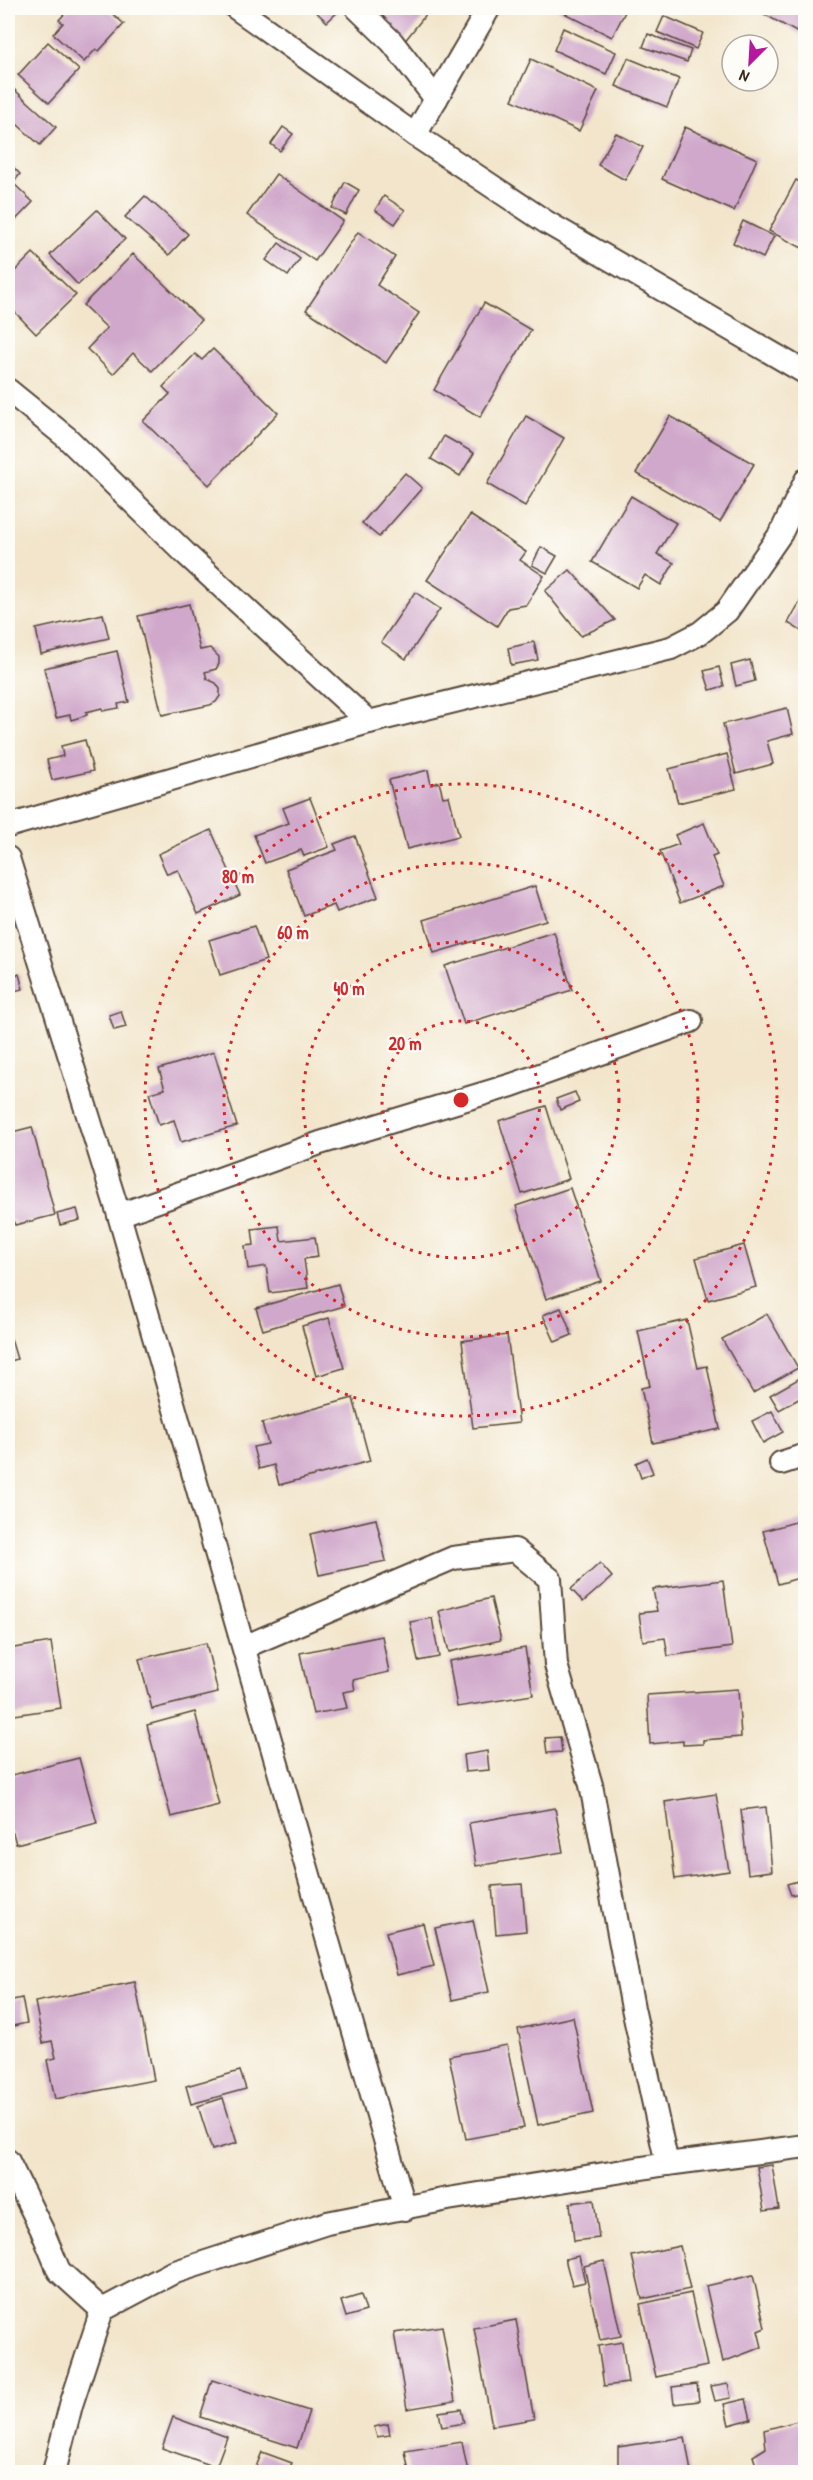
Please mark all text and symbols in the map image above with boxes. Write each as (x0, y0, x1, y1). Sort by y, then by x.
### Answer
north arrow (720, 33, 780, 93)
text: N (735, 65, 752, 88)
text: 80 m (222, 864, 254, 889)
text: 60 m (277, 920, 309, 945)
text: 40 m (333, 976, 365, 1001)
text: 20 m (389, 1031, 421, 1056)
centre of rings (451, 1090, 471, 1110)

